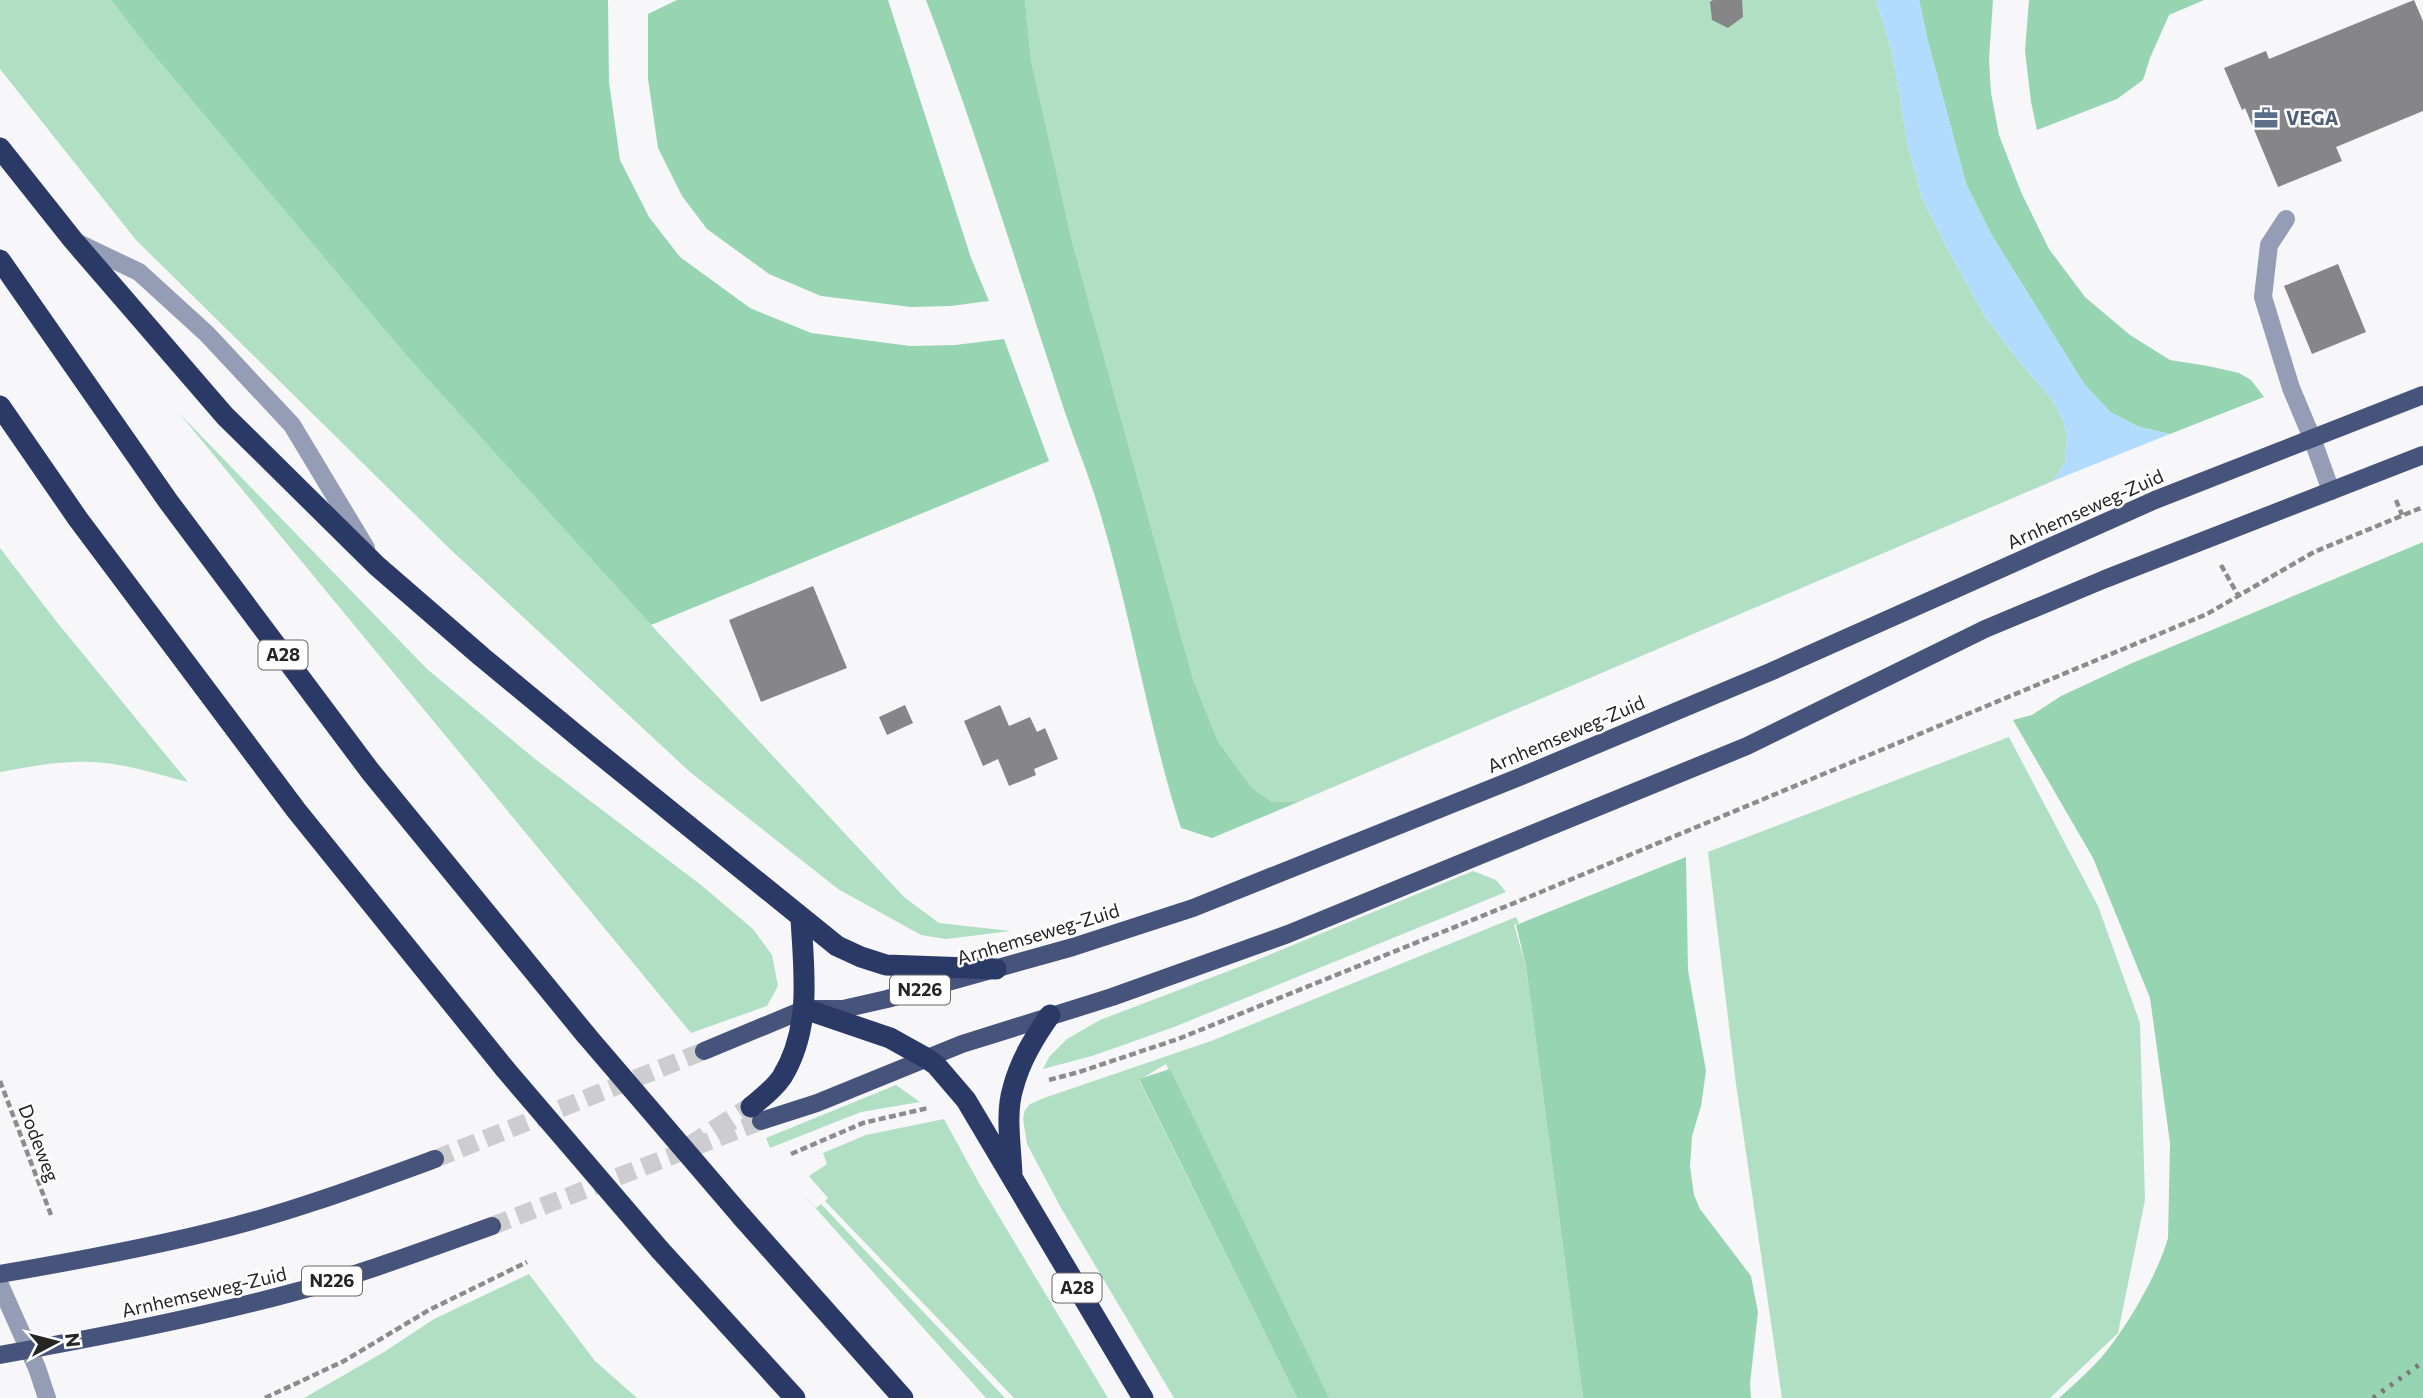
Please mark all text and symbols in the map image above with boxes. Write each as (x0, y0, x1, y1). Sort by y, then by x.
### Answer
office icon: VEGA (2252, 104, 2280, 132)
place label: VEGA (2286, 106, 2339, 129)
street label: Arnhemseweg-Zuid (2003, 464, 2167, 553)
road number: A28 (258, 640, 308, 670)
street label: Arnhemseweg-Zuid (1484, 690, 1648, 777)
street label: Arnhemseweg-Zuid (954, 898, 1122, 969)
road number: N226 (890, 975, 950, 1004)
street label: Dodeweg (14, 1101, 65, 1185)
street label: Arnhemseweg-Zuid (119, 1261, 289, 1322)
road number: N226 (302, 1266, 362, 1296)
road number: A28 (1052, 1274, 1102, 1302)
north arrow (21, 1307, 91, 1377)
text: N (61, 1331, 86, 1348)

